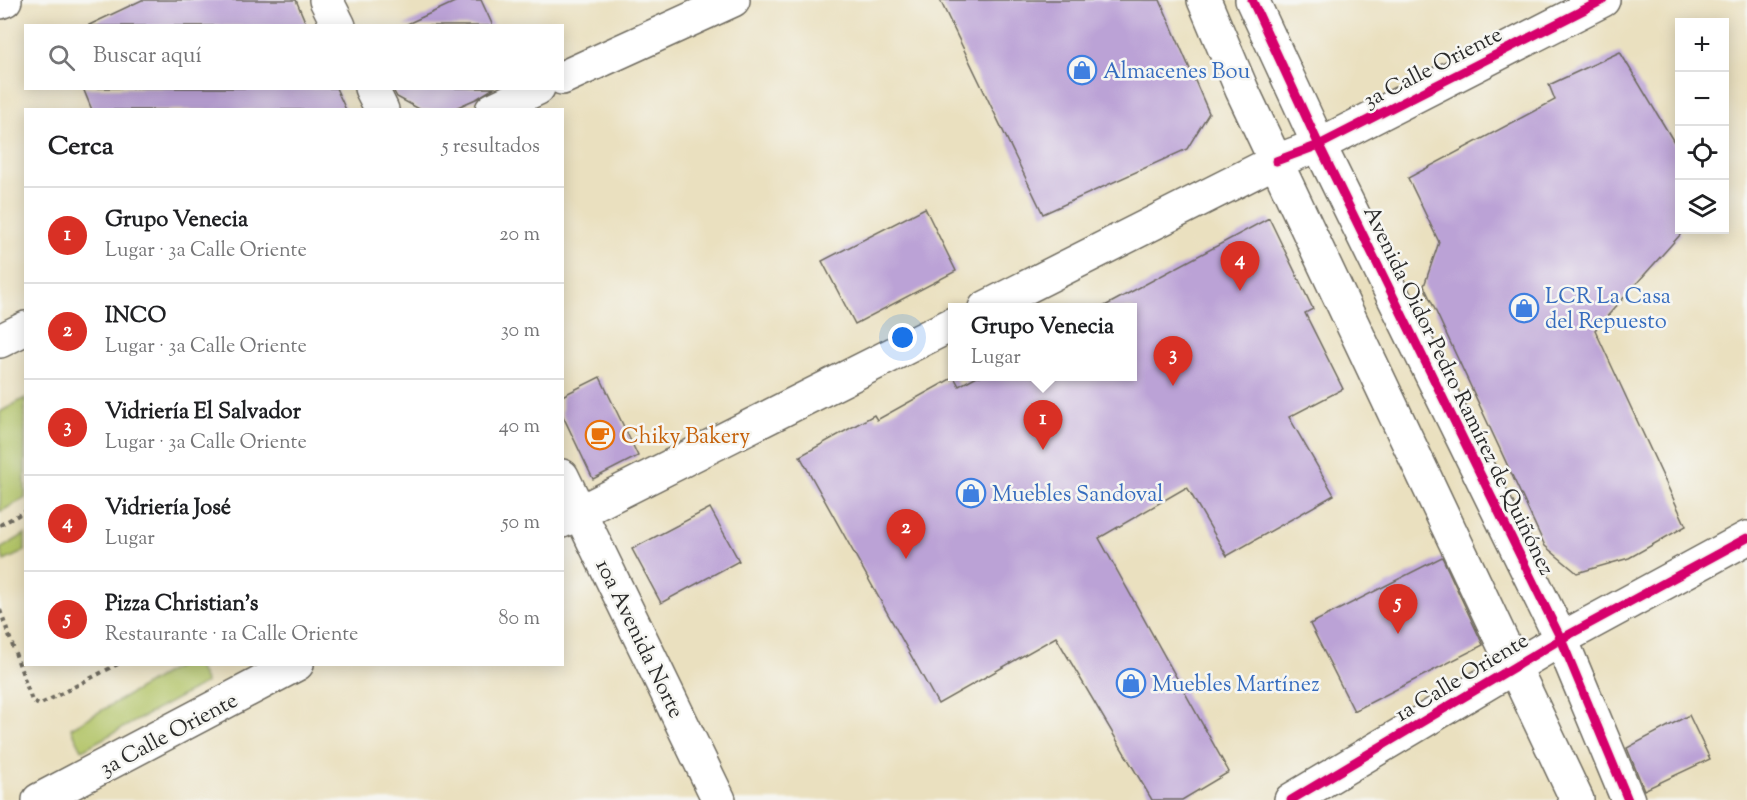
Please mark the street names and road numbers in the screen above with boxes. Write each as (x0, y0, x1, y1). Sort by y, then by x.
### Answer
street label: 3a Calle Oriente (1358, 20, 1508, 117)
street label: Avenida Oidor Pedro Ramírez de Quiñónez (1354, 201, 1561, 582)
street label: 10a Avenida Norte (586, 554, 691, 724)
street label: 1a Calle Oriente (1390, 626, 1535, 731)
street label: 3a Calle Oriente (95, 686, 244, 786)

